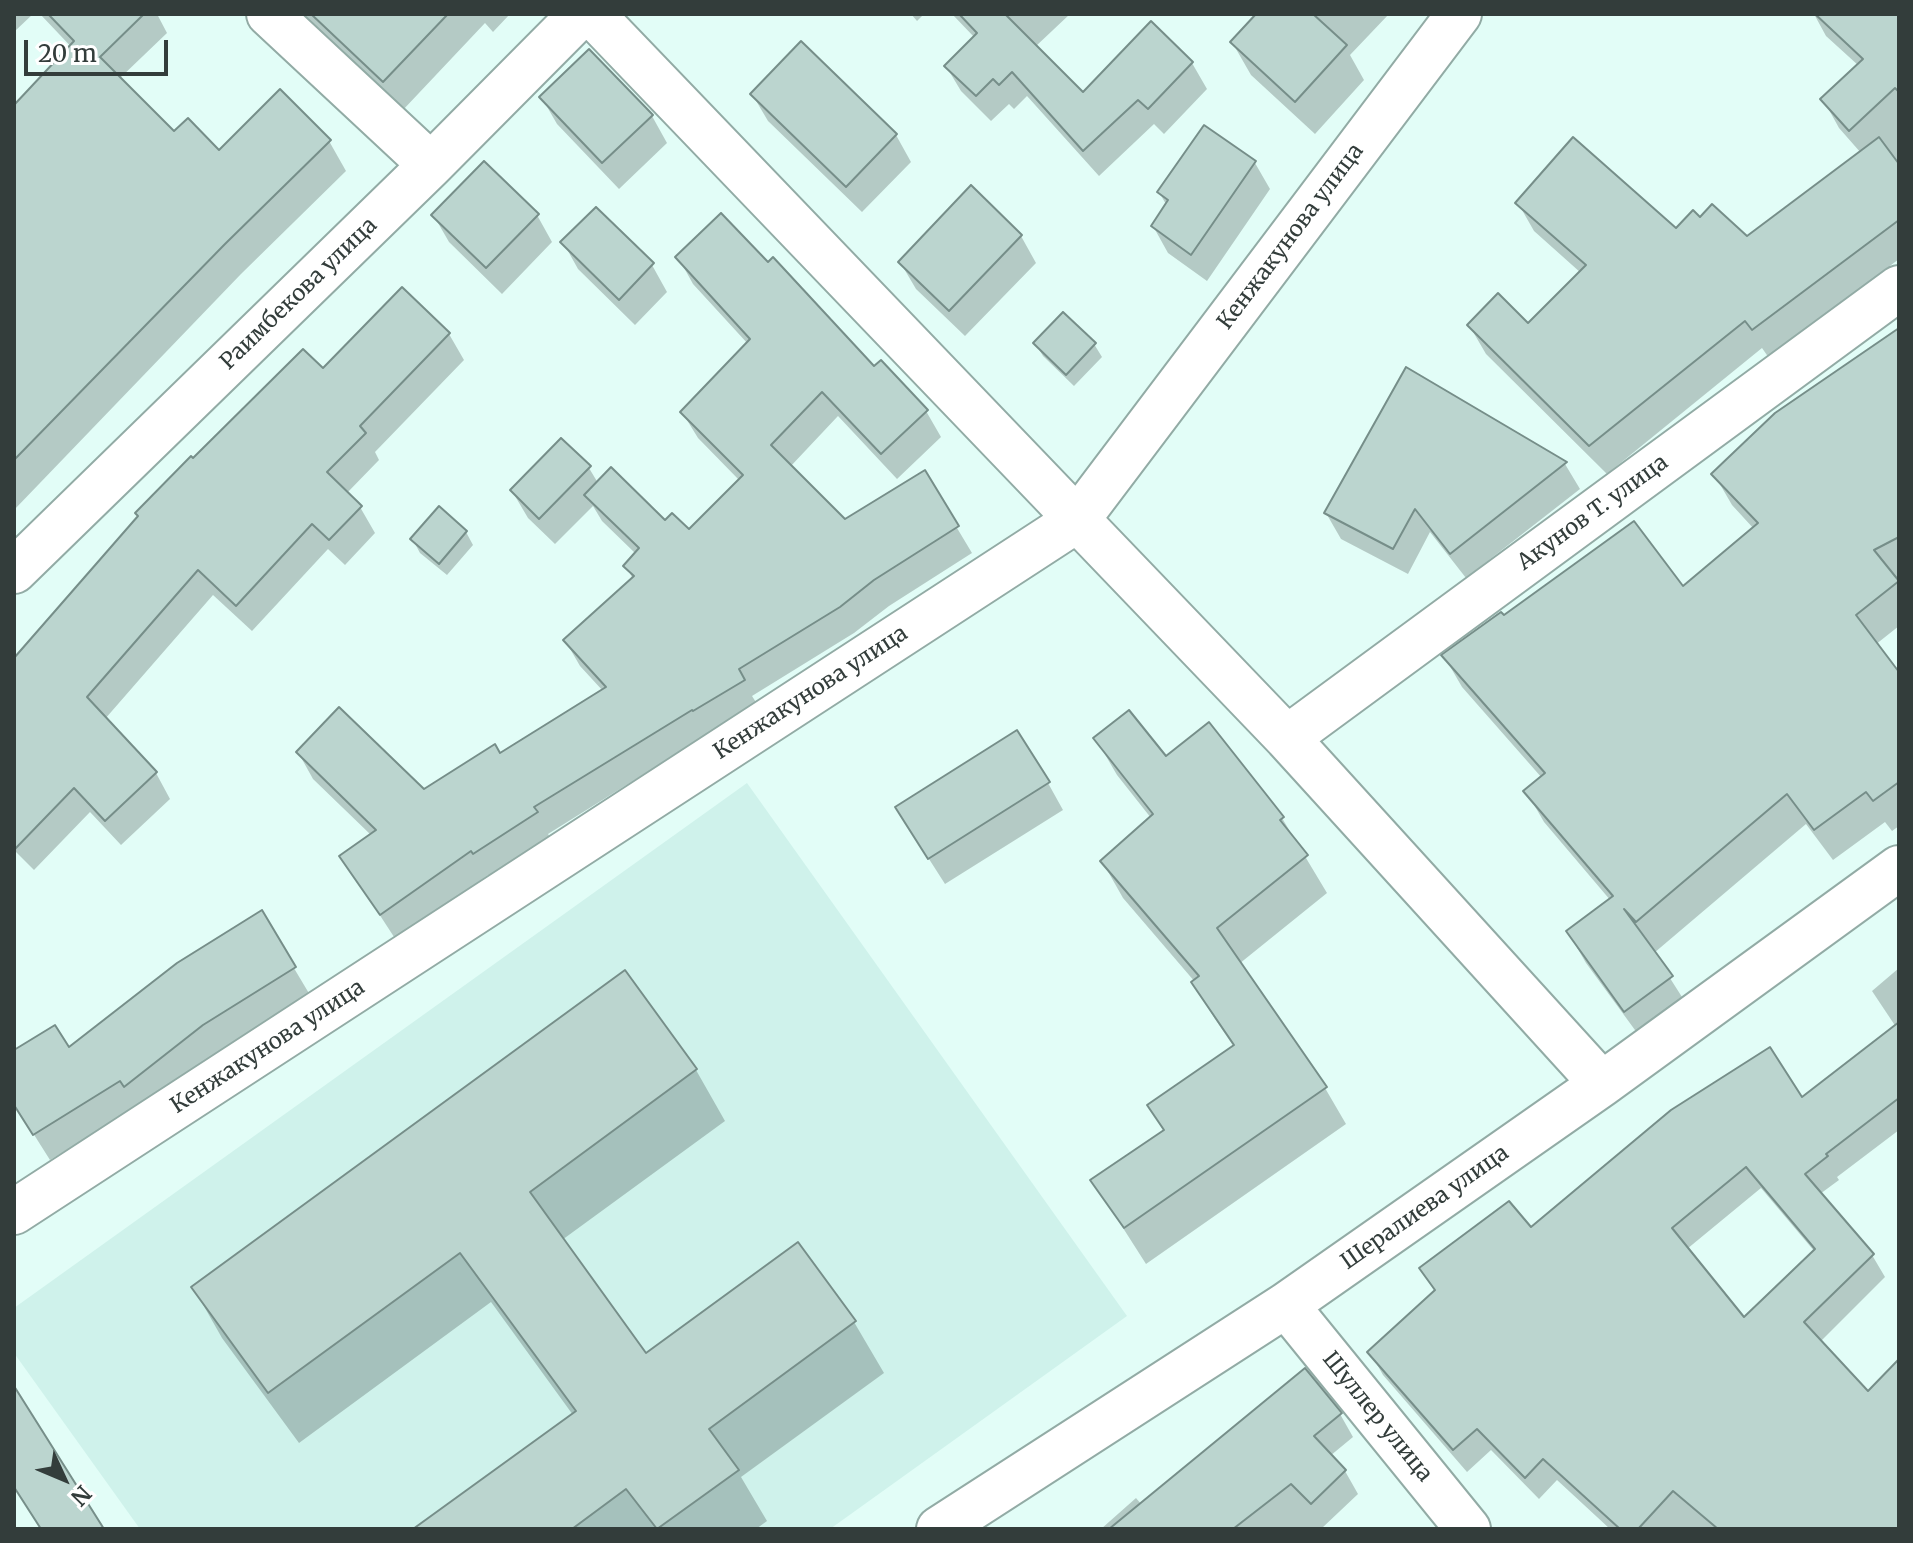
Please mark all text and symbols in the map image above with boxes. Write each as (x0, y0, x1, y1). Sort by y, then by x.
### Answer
scale bar (28, 24, 172, 74)
text: 20 m (38, 38, 97, 69)
street label: Кенжакунова улица (1213, 139, 1369, 335)
street label: Раимбекова улица (215, 213, 383, 375)
street label: Акунов Т. улица (1513, 450, 1673, 576)
street label: Кенжакунова улица (709, 621, 913, 765)
street label: Кенжакунова улица (166, 975, 370, 1119)
street label: Шералиева улица (1336, 1140, 1514, 1276)
street label: Шуллер улица (1316, 1347, 1438, 1487)
north arrow (24, 1439, 104, 1519)
text: N (65, 1480, 97, 1512)

